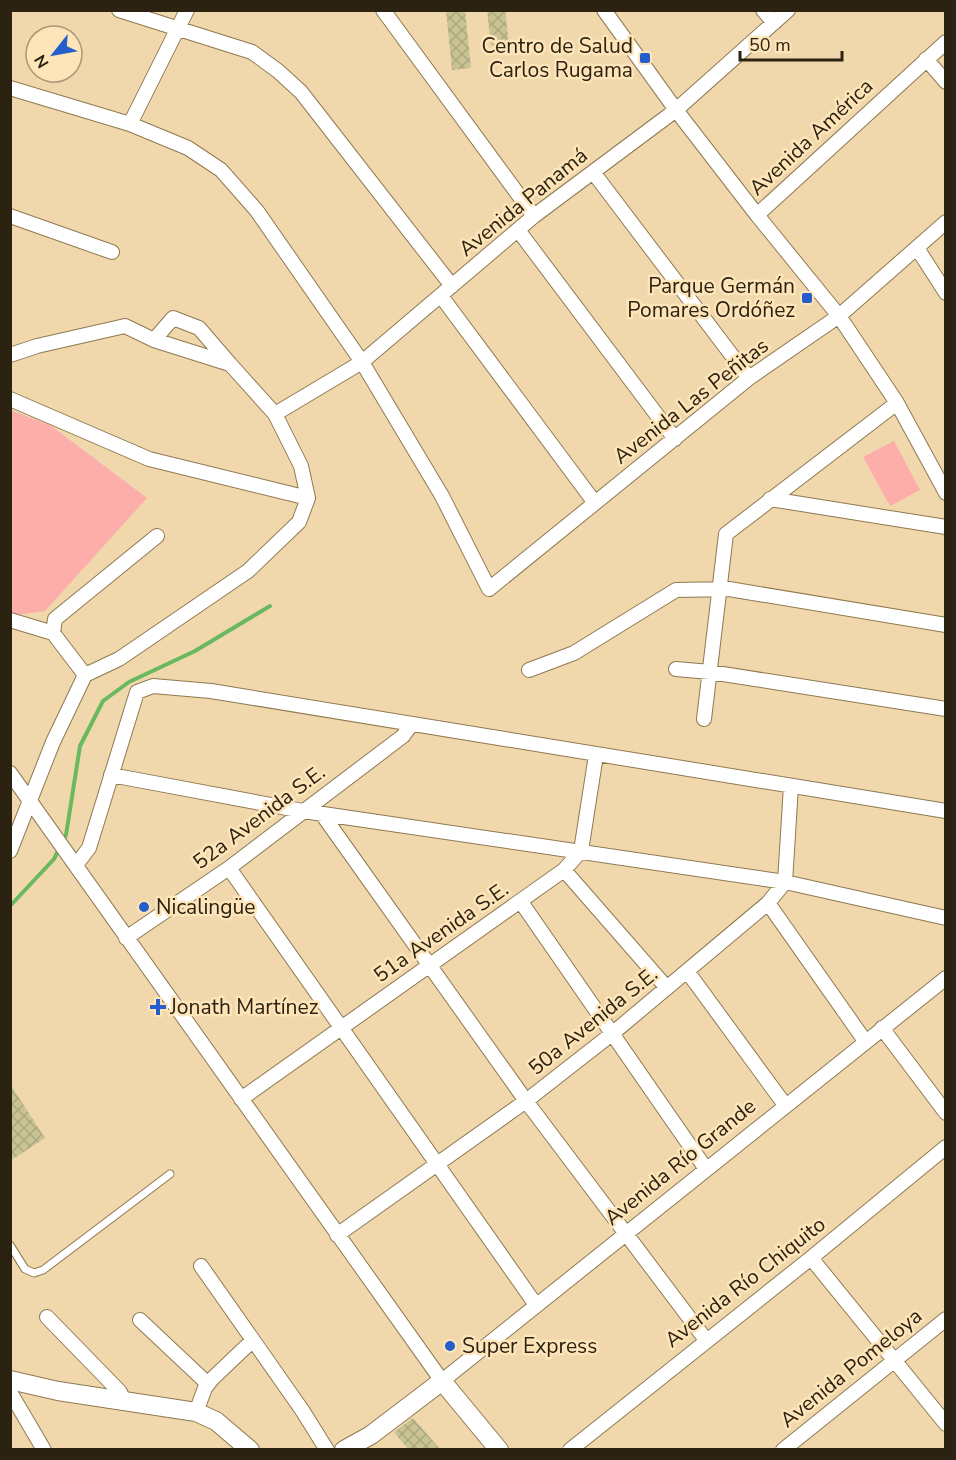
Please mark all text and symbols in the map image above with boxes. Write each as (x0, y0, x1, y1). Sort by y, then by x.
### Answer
north arrow (24, 24, 84, 84)
scale bar (740, 24, 842, 62)
place label: Centro de Salud Carlos Rugama (482, 32, 633, 84)
text: 50 m (749, 33, 791, 57)
text: N (29, 50, 55, 72)
marker: Centro de Salud Carlos Rugama (638, 51, 652, 65)
street label: Avenida América (743, 72, 879, 202)
street label: Avenida Panamá (453, 141, 593, 263)
place label: Parque Germán Pomares Ordóñez (627, 272, 795, 324)
marker: Parque Germán Pomares Ordóñez (800, 291, 814, 305)
street label: Avenida Las Peñitas (608, 332, 774, 470)
street label: 52a Avenida S.E. (187, 758, 331, 876)
street label: 51a Avenida S.E. (368, 875, 514, 989)
place label: Nicalingüe (156, 893, 255, 921)
marker: Nicalingüe (137, 900, 151, 914)
street label: 50a Avenida S.E. (523, 960, 663, 1082)
place label: Jonath Martínez (169, 993, 319, 1021)
marker: Jonath Martínez (151, 1000, 165, 1014)
street label: Avenida Río Grande (598, 1092, 762, 1232)
street label: Avenida Río Chiquito (659, 1210, 831, 1354)
street label: Avenida Pomeloya (774, 1302, 928, 1434)
place label: Super Express (462, 1332, 597, 1360)
marker: Super Express (443, 1339, 457, 1353)

